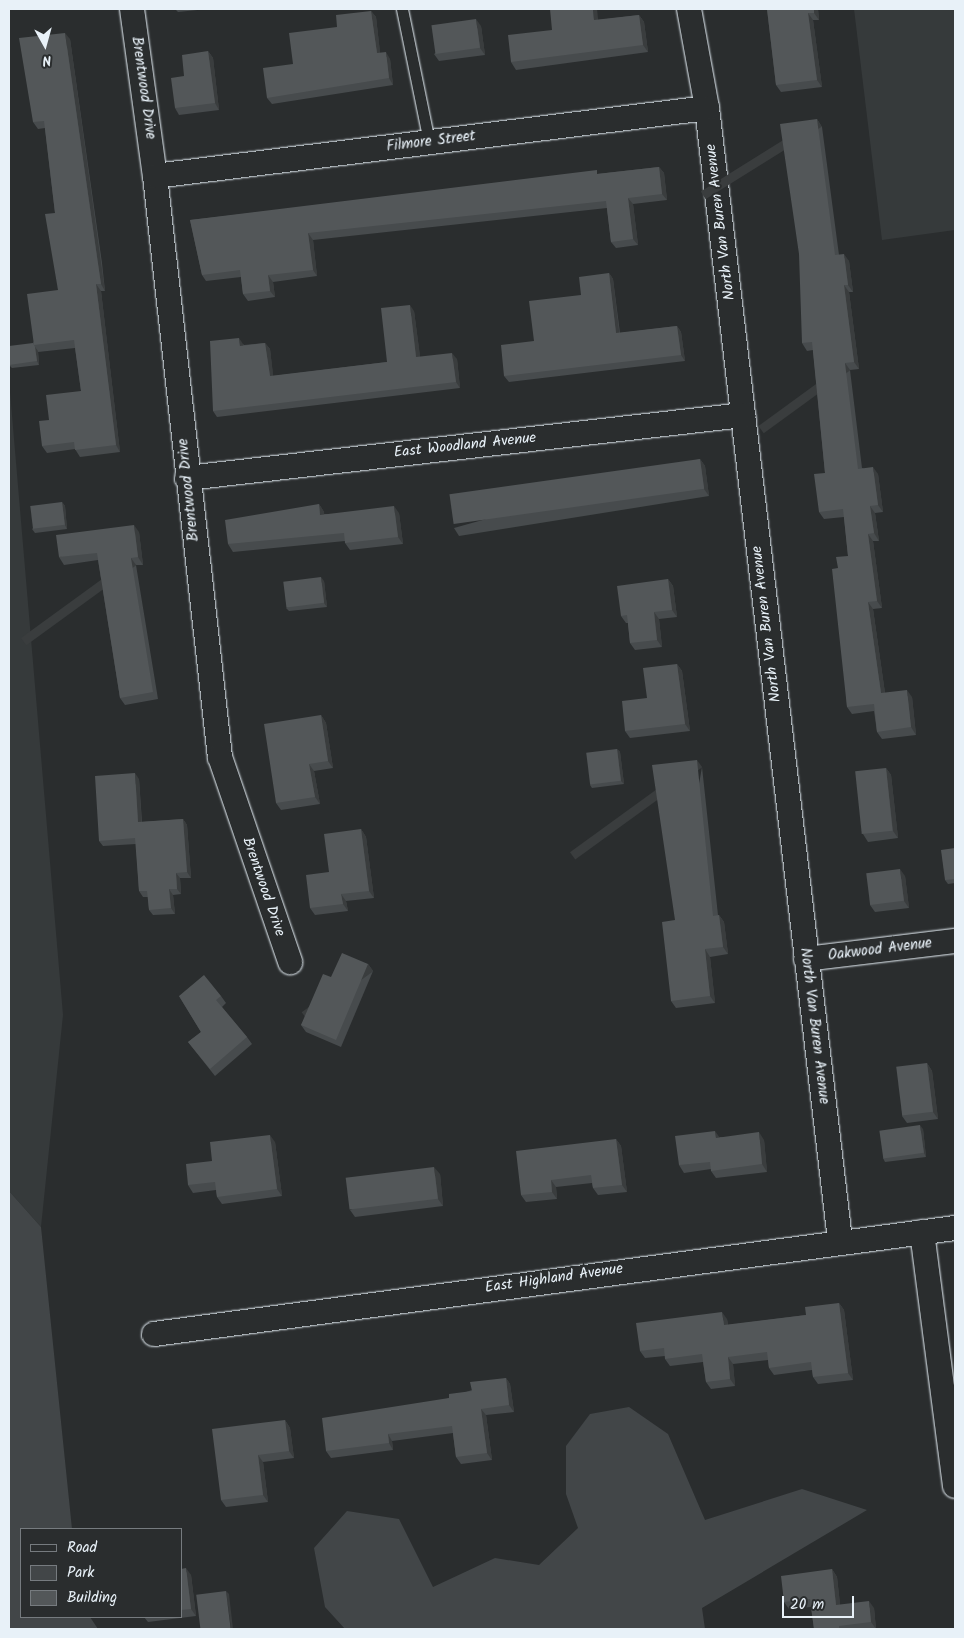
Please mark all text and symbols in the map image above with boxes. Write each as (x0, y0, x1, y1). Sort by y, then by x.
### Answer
north arrow (20, 20, 70, 70)
street label: Brentwood Drive (127, 35, 159, 141)
text: N (41, 48, 53, 71)
street label: Filmore Street (385, 128, 477, 156)
street label: North Van Buren Avenue (702, 143, 740, 301)
street label: East Woodland Avenue (393, 430, 537, 462)
street label: Brentwood Drive (175, 438, 203, 542)
street label: North Van Buren Avenue (748, 545, 786, 703)
street label: Brentwood Drive (238, 835, 288, 939)
street label: Oakwood Avenue (827, 935, 933, 965)
street label: North Van Buren Avenue (795, 947, 833, 1105)
street label: East Highland Avenue (484, 1260, 624, 1298)
legend (20, 1528, 182, 1618)
text: Road (67, 1536, 97, 1560)
text: Park (67, 1561, 94, 1585)
text: Building (67, 1586, 117, 1610)
scale bar (784, 1586, 856, 1618)
text: 20 m (790, 1593, 824, 1617)

